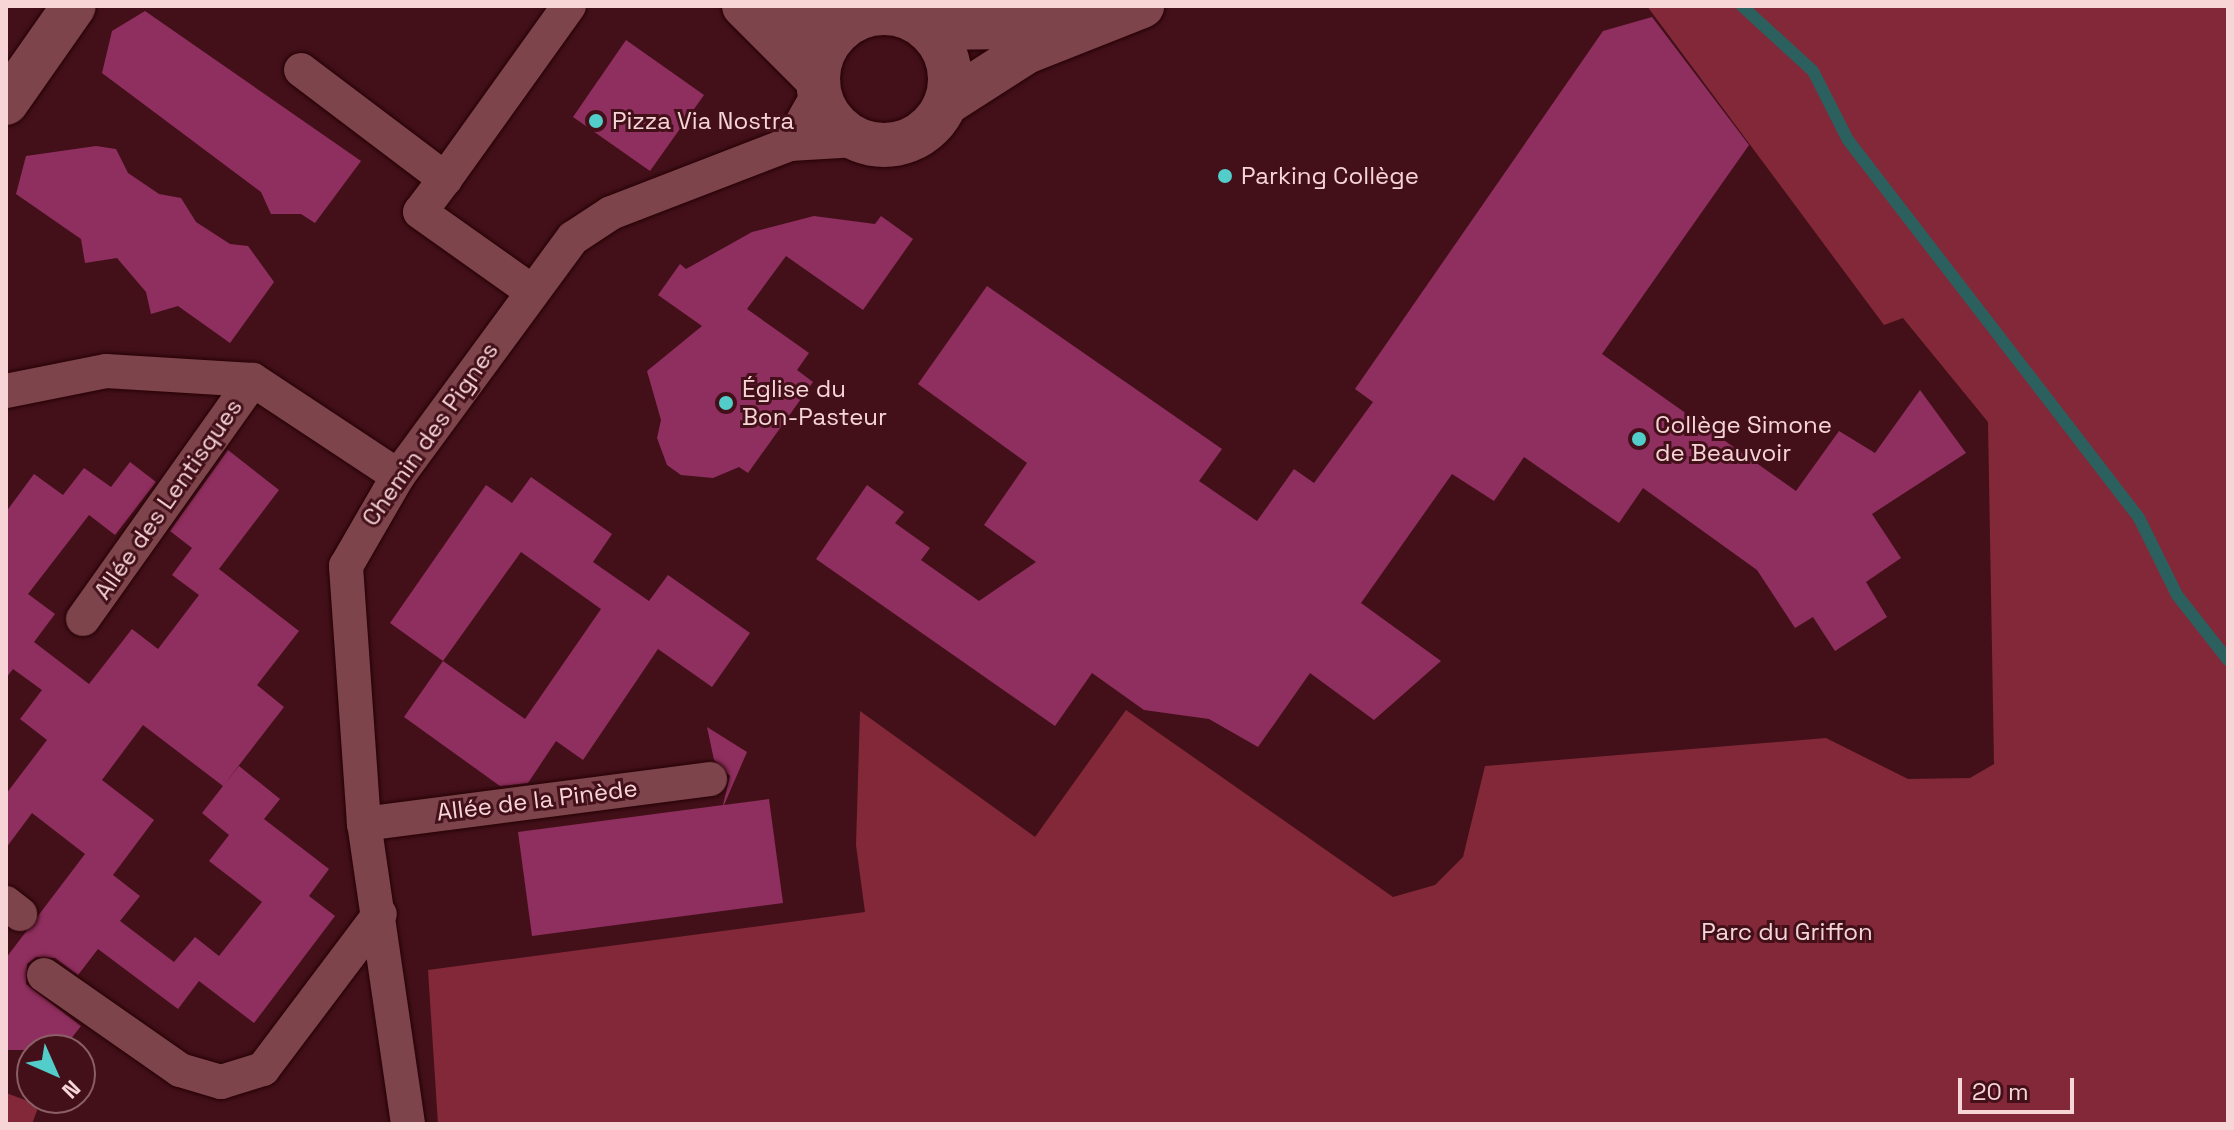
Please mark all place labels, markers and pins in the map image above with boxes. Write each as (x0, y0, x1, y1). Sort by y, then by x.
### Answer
place label: Pizza Via Nostra (612, 107, 795, 135)
marker: Pizza Via Nostra (587, 112, 605, 130)
place label: Parking Collège (1241, 162, 1419, 190)
marker: Parking Collège (1216, 167, 1234, 185)
place label: Église du Bon-Pasteur (742, 375, 887, 431)
marker: Église du Bon-Pasteur (717, 394, 735, 412)
place label: Collège Simone de Beauvoir (1655, 411, 1832, 467)
marker: Collège Simone de Beauvoir (1630, 430, 1648, 448)

